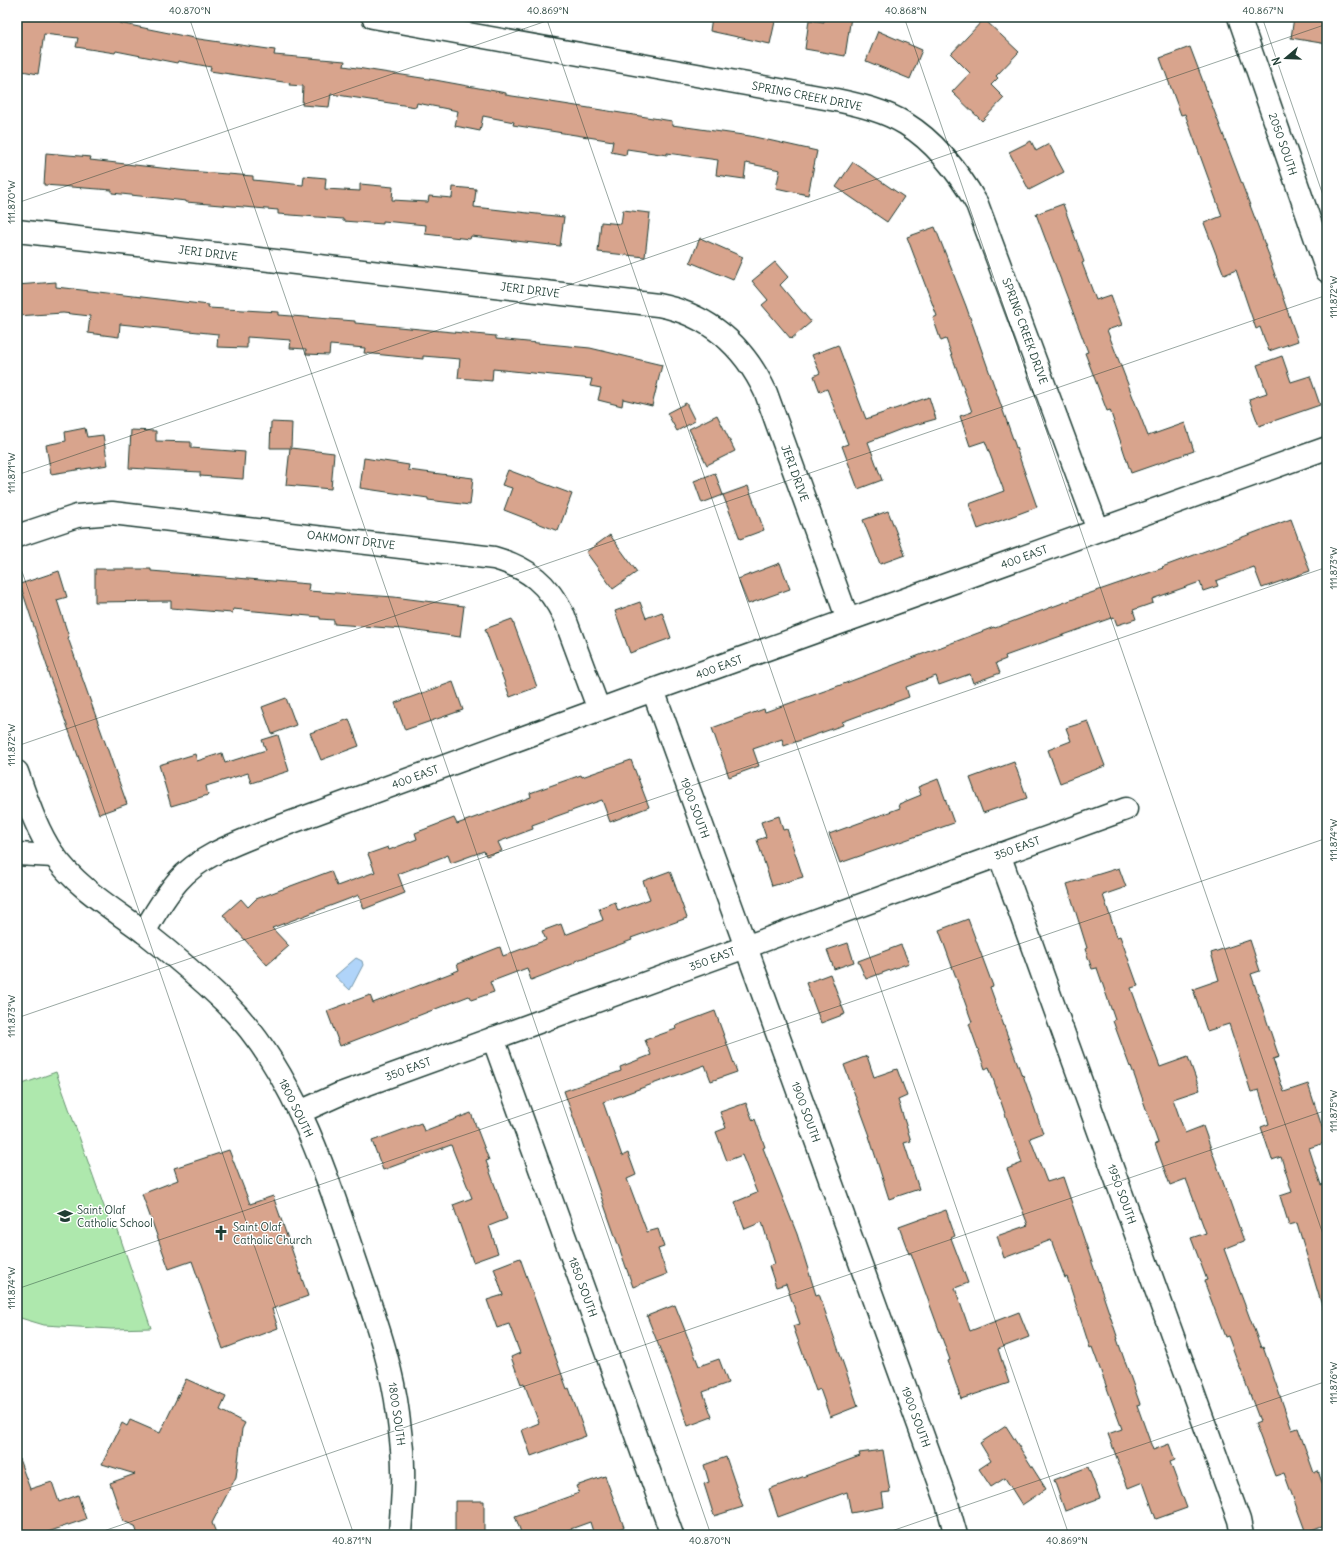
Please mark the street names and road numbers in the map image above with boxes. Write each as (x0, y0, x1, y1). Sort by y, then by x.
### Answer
street label: SPRING CREEK DRIVE (751, 78, 863, 114)
street label: 2050 SOUTH (1266, 111, 1300, 177)
street label: JERI DRIVE (178, 242, 238, 264)
street label: SPRING CREEK DRIVE (999, 276, 1051, 386)
street label: JERI DRIVE (500, 279, 560, 301)
street label: JERI DRIVE (778, 443, 812, 503)
street label: OAKMONT DRIVE (306, 528, 396, 552)
street label: 400 EAST (999, 542, 1050, 572)
street label: 400 EAST (694, 652, 745, 682)
street label: 400 EAST (390, 762, 441, 792)
street label: 1900 SOUTH (678, 776, 712, 840)
street label: 350 EAST (992, 833, 1042, 863)
street label: 350 EAST (687, 944, 737, 974)
street label: 350 EAST (383, 1054, 433, 1084)
street label: 1800 SOUTH (276, 1076, 316, 1140)
street label: 1900 SOUTH (789, 1080, 823, 1144)
street label: 1950 SOUTH (1105, 1162, 1139, 1226)
street label: 1850 SOUTH (566, 1255, 600, 1319)
street label: 1800 SOUTH (386, 1382, 408, 1447)
street label: 1900 SOUTH (899, 1385, 933, 1449)

